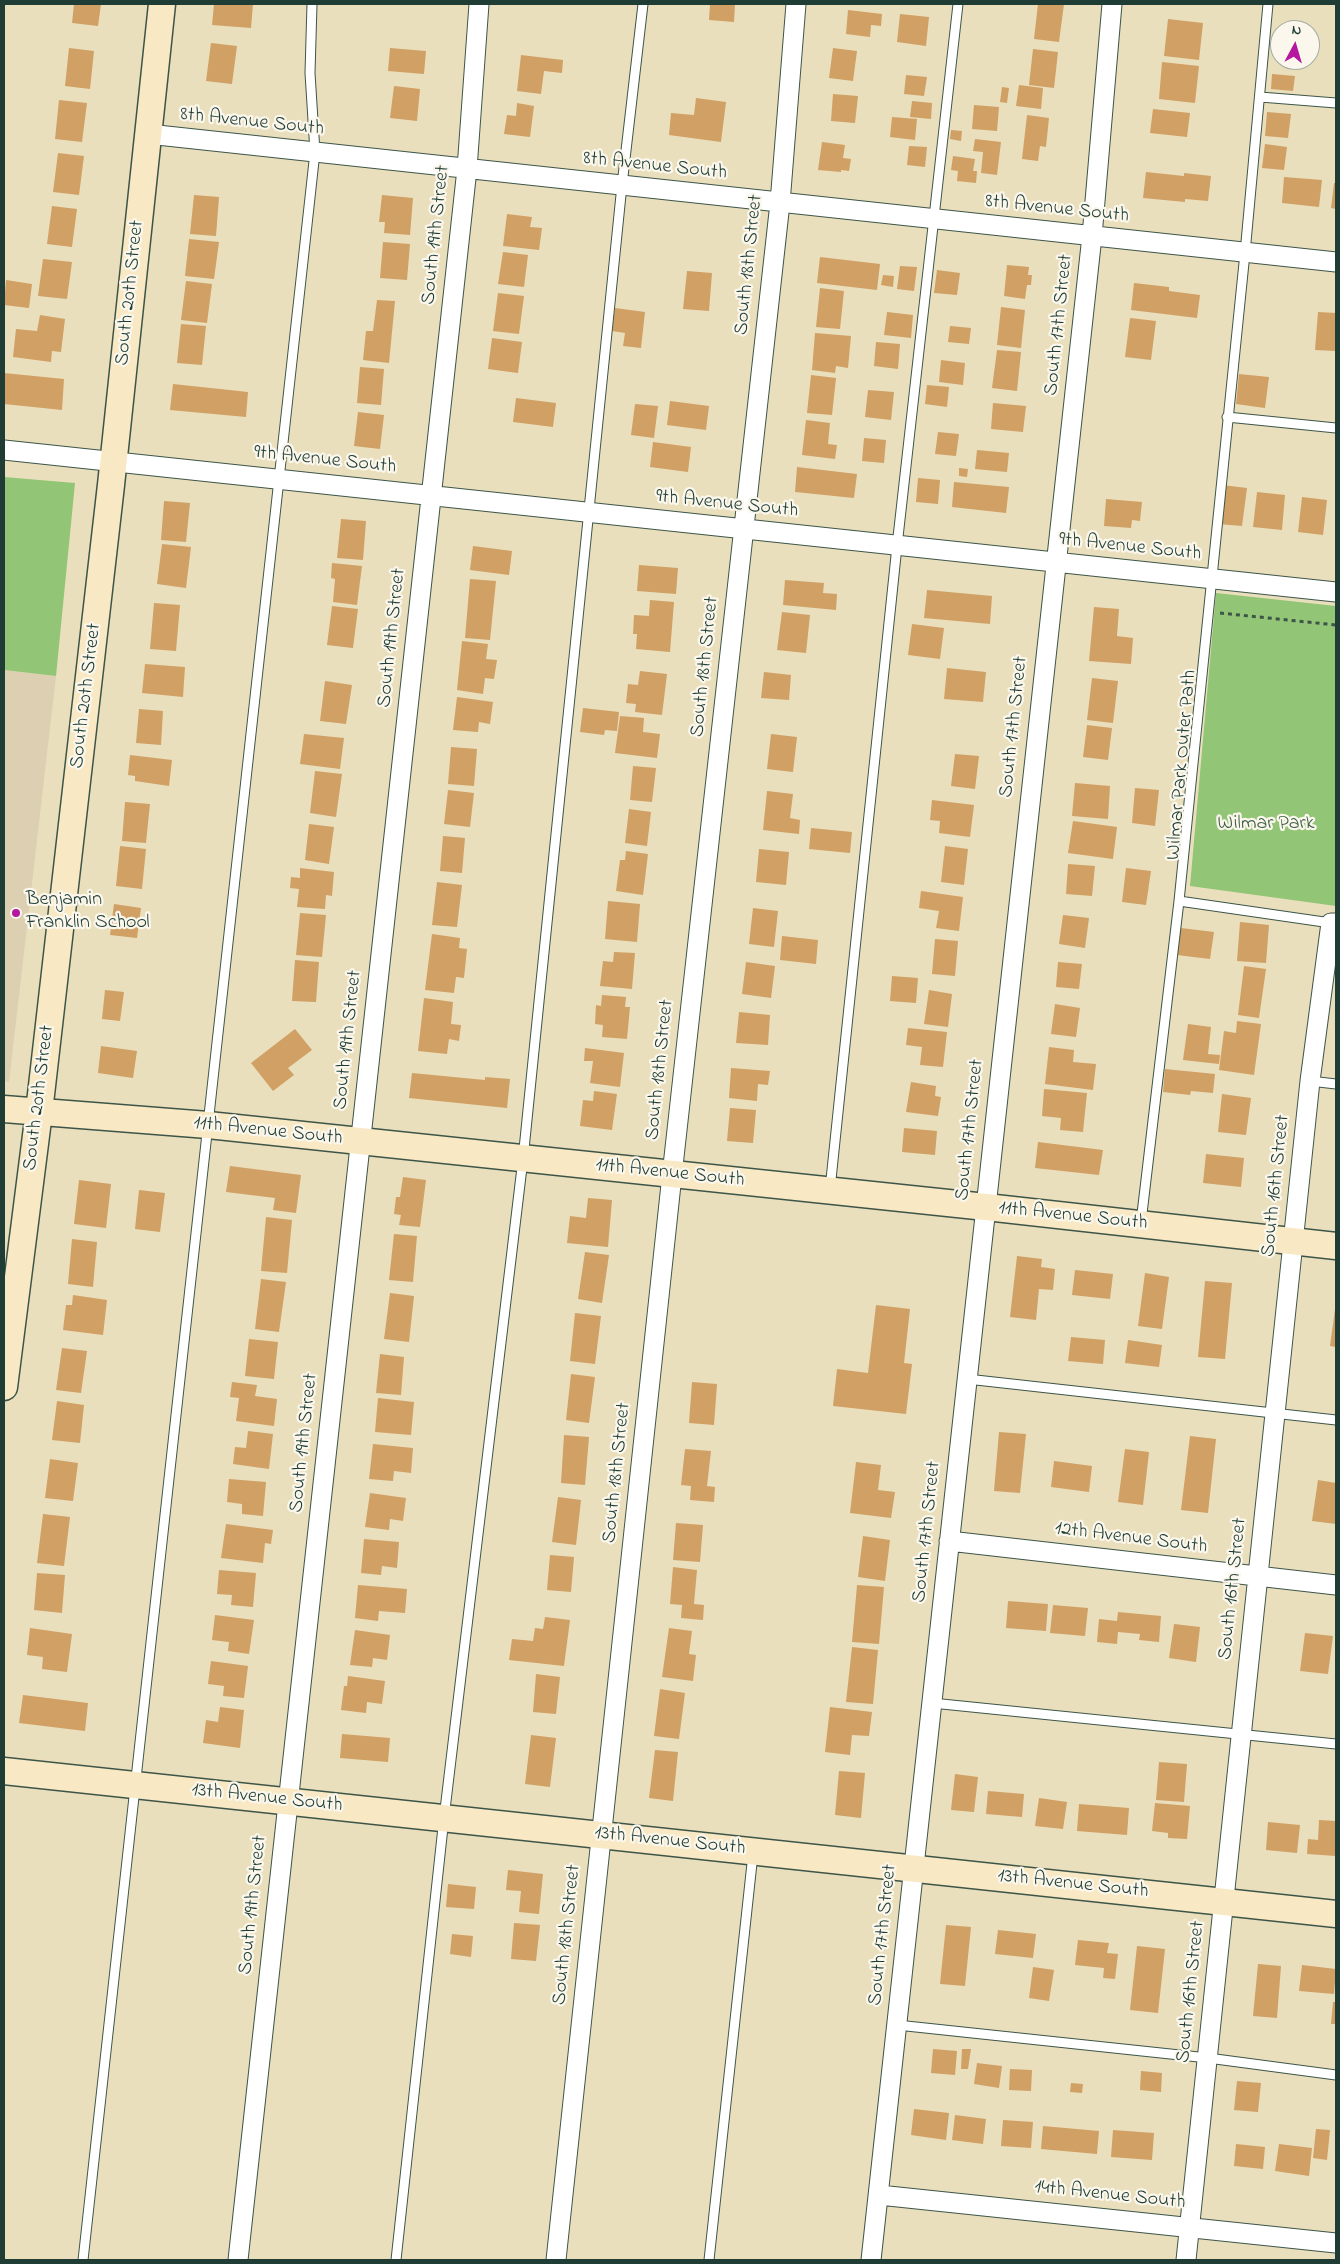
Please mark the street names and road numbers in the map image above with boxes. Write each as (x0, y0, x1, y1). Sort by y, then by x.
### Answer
street label: 8th Avenue South (179, 104, 325, 142)
street label: 8th Avenue South (582, 148, 728, 186)
street label: South 19th Street (418, 164, 456, 306)
street label: 8th Avenue South (984, 191, 1130, 229)
street label: South 18th Street (731, 193, 769, 337)
street label: South 20th Street (111, 219, 151, 367)
street label: South 17th Street (1041, 253, 1079, 397)
street label: 9th Avenue South (253, 442, 397, 480)
street label: 9th Avenue South (655, 486, 799, 524)
street label: 9th Avenue South (1058, 529, 1202, 567)
street label: South 19th Street (374, 567, 412, 709)
street label: South 18th Street (687, 595, 725, 739)
street label: South 20th Street (66, 622, 108, 770)
street label: South 17th Street (996, 655, 1034, 799)
street label: Wilmar Park Outer Path (1163, 669, 1203, 861)
street label: South 19th Street (330, 969, 368, 1111)
street label: South 18th Street (642, 998, 680, 1142)
street label: South 20th Street (19, 1024, 61, 1172)
street label: South 17th Street (952, 1058, 990, 1202)
street label: 11th Avenue South (192, 1112, 344, 1152)
street label: South 16th Street (1258, 1114, 1296, 1258)
street label: 11th Avenue South (594, 1154, 746, 1194)
street label: 11th Avenue South (997, 1197, 1149, 1237)
street label: South 19th Street (286, 1372, 324, 1514)
street label: South 18th Street (599, 1401, 637, 1545)
street label: South 17th Street (909, 1460, 947, 1604)
street label: South 16th Street (1215, 1517, 1253, 1661)
street label: 12th Avenue South (1054, 1518, 1208, 1560)
street label: 13th Avenue South (190, 1779, 344, 1819)
street label: 13th Avenue South (593, 1822, 747, 1862)
street label: South 19th Street (235, 1834, 273, 1976)
street label: South 18th Street (549, 1863, 587, 2007)
street label: South 17th Street (865, 1863, 903, 2007)
street label: 13th Avenue South (996, 1865, 1150, 1905)
street label: South 16th Street (1173, 1920, 1211, 2064)
street label: 14th Avenue South (1033, 2176, 1187, 2216)

